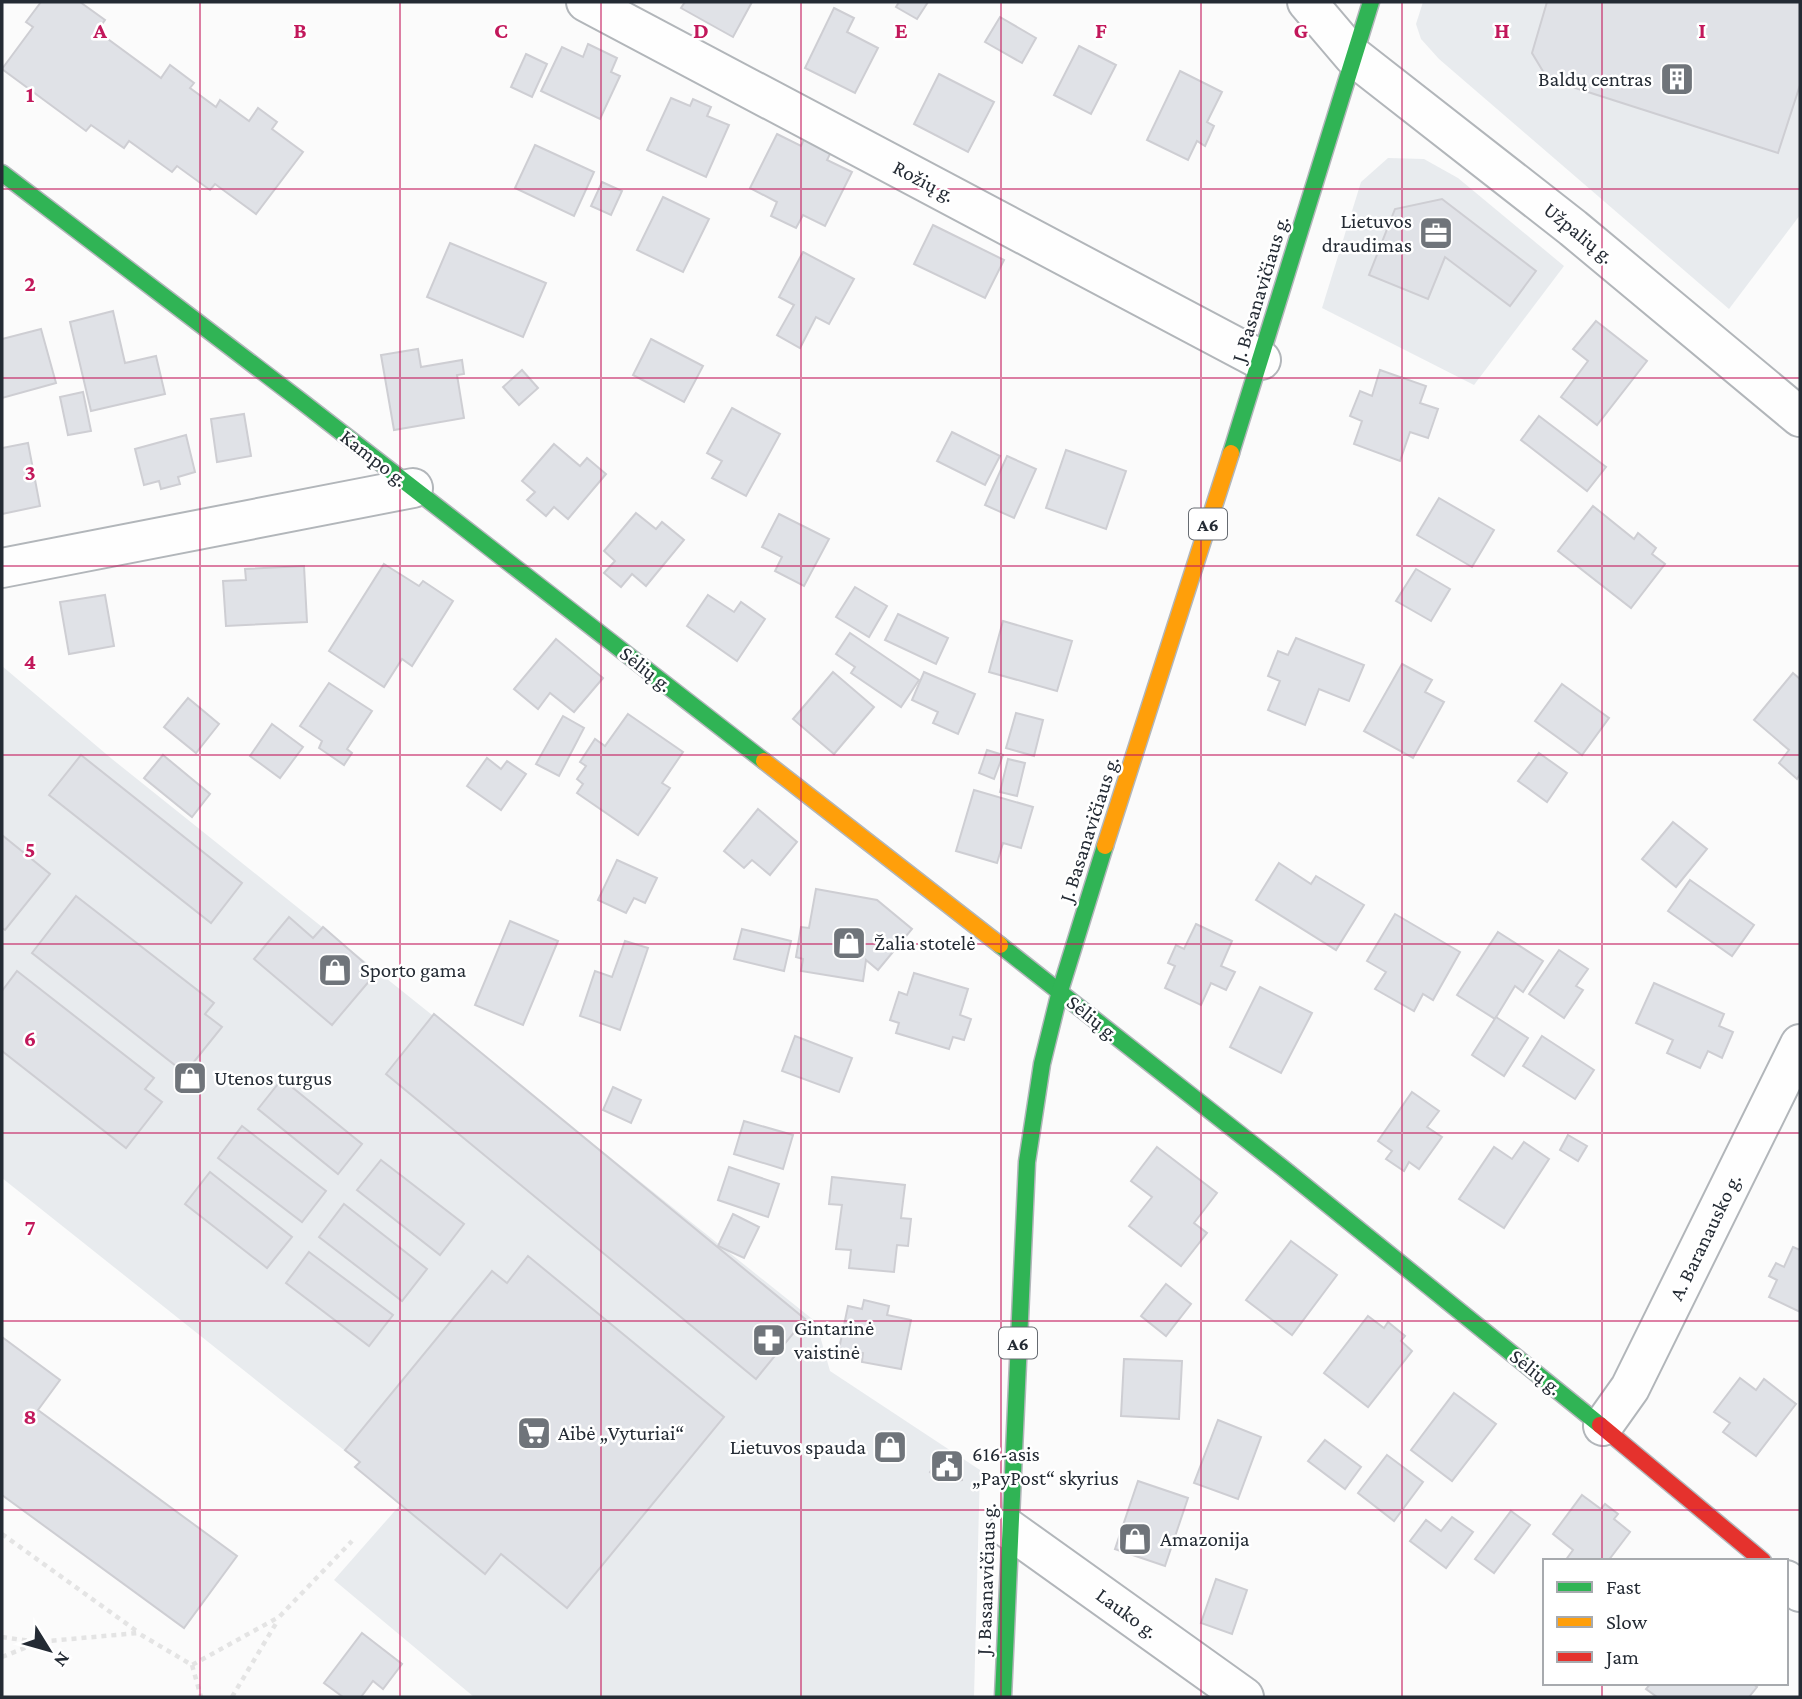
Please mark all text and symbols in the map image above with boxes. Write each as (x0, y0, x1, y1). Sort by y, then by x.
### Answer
text: A (92, 17, 107, 43)
text: B (293, 17, 307, 43)
text: C (494, 17, 508, 43)
text: D (693, 17, 709, 43)
text: E (894, 17, 908, 43)
text: F (1095, 17, 1107, 43)
text: G (1294, 17, 1309, 43)
text: H (1494, 17, 1510, 43)
text: I (1698, 17, 1706, 43)
building icon: Baldų centras (1658, 60, 1696, 98)
place label: Baldų centras (1538, 67, 1652, 91)
text: 1 (26, 81, 35, 107)
street label: Rožių g. (889, 155, 959, 207)
street label: Užpalių g. (1539, 197, 1619, 269)
place label: Lietuvos draudimas (1322, 209, 1412, 257)
street label: J. Basanavičiaus g. (1226, 213, 1294, 367)
office icon: Lietuvos draudimas (1417, 214, 1455, 252)
text: 2 (24, 270, 36, 296)
street label: Kampo g. (336, 424, 412, 492)
text: 3 (24, 459, 36, 485)
road number: A6 (1189, 509, 1227, 540)
street label: Sėlių g. (615, 641, 677, 697)
text: 4 (24, 648, 36, 674)
street label: J. Basanavičiaus g. (1053, 753, 1124, 907)
text: 5 (24, 836, 36, 862)
shop icon: Žalia stotelė (830, 924, 868, 962)
place label: Žalia stotelė (874, 931, 976, 955)
shop icon: Sporto gama (316, 951, 354, 989)
place label: Sporto gama (360, 958, 467, 982)
street label: Sėlių g. (1062, 990, 1124, 1046)
text: 6 (24, 1025, 36, 1051)
shop icon: Utenos turgus (171, 1059, 209, 1097)
place label: Utenos turgus (214, 1066, 332, 1090)
street label: A. Baranausko g. (1664, 1170, 1746, 1304)
text: 7 (24, 1214, 36, 1240)
place label: Gintarinė vaistinė (793, 1316, 874, 1364)
pharmacy icon: Gintarinė vaistinė (750, 1321, 788, 1359)
road number: A6 (999, 1328, 1037, 1358)
street label: Sėlių g. (1505, 1344, 1567, 1400)
text: 8 (23, 1403, 37, 1429)
supermarket icon: Aibė „Vyturiai“ (515, 1414, 553, 1452)
place label: Aibė „Vyturiai“ (558, 1421, 684, 1445)
shop icon: Lietuvos spauda (871, 1428, 909, 1466)
place label: Lietuvos spauda (730, 1435, 866, 1459)
place label: 616-asis „PayPost“ skyrius (972, 1442, 1119, 1490)
public building icon: 616-asis „PayPost“ skyrius (928, 1447, 966, 1485)
street label: J. Basanavičiaus g. (971, 1503, 1001, 1657)
shop icon: Amazonija (1116, 1520, 1154, 1558)
place label: Amazonija (1160, 1527, 1250, 1551)
legend (1543, 1559, 1788, 1685)
text: Fast (1606, 1575, 1642, 1599)
street label: Lauko g. (1092, 1583, 1162, 1643)
text: Slow (1606, 1610, 1648, 1634)
north arrow (14, 1615, 84, 1685)
text: Jam (1604, 1645, 1639, 1669)
text: N (50, 1648, 74, 1671)

